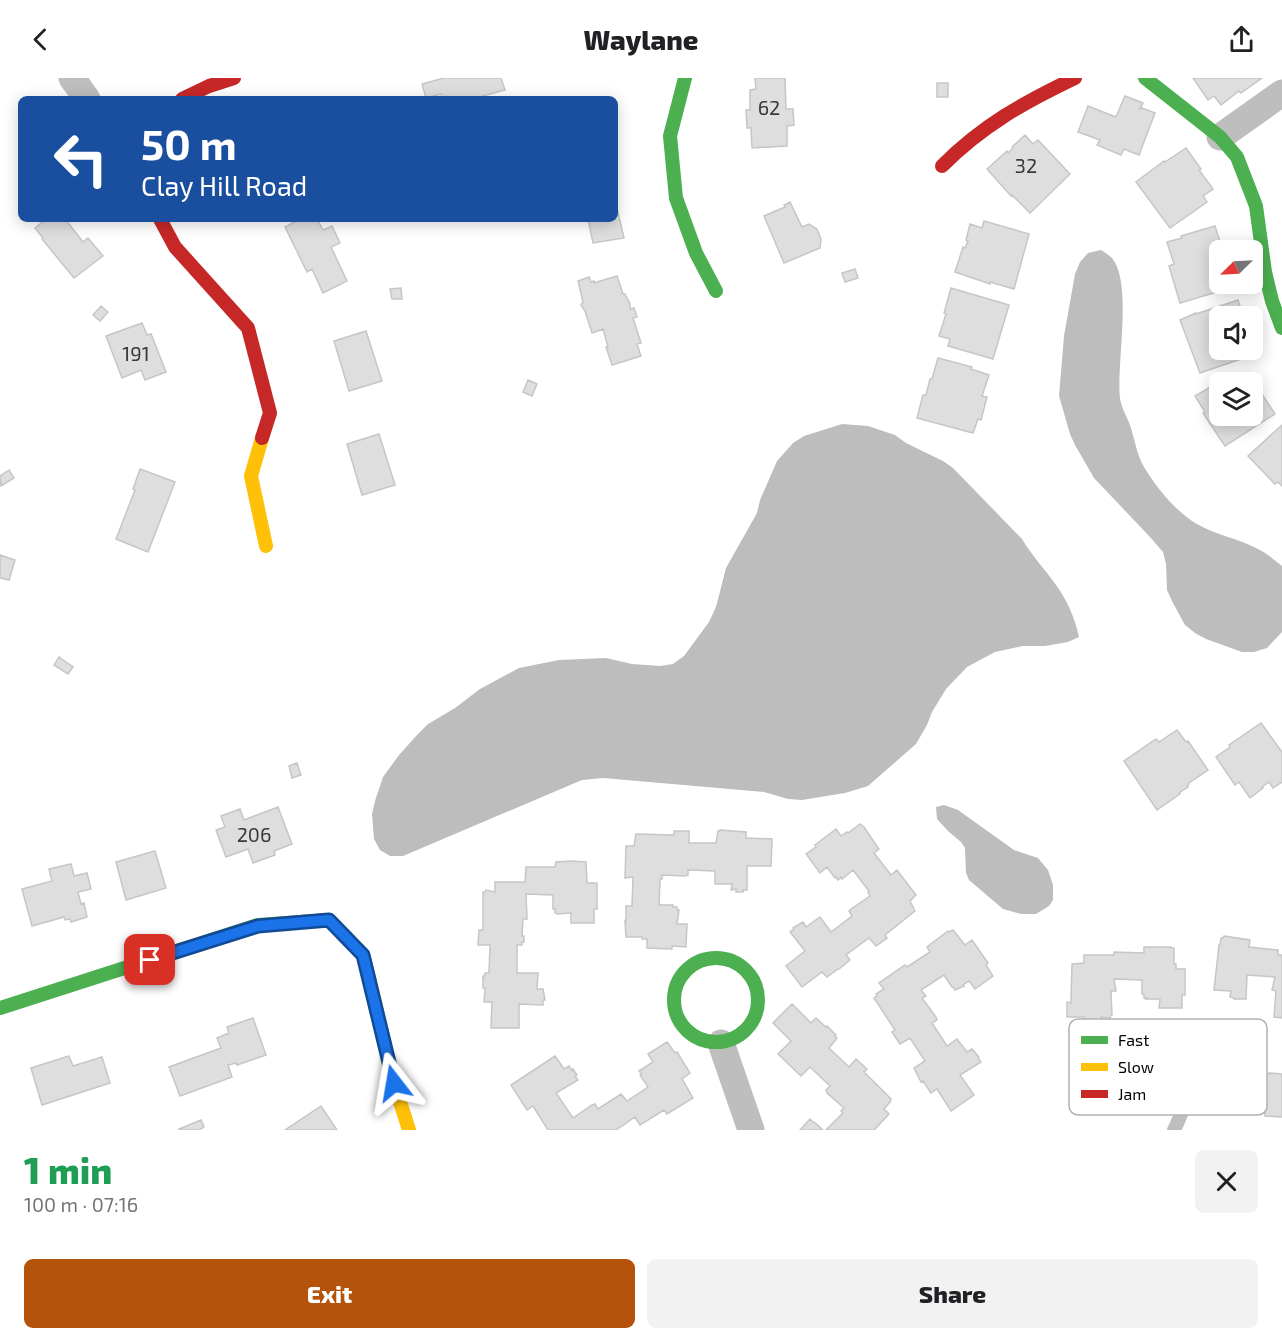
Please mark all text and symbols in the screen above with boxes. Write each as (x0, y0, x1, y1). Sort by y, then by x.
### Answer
icon: back (24, 23, 57, 56)
text: Waylane (584, 23, 698, 55)
icon: share (1225, 23, 1258, 56)
house number: 62 (758, 95, 780, 119)
text: 50 m (141, 118, 237, 168)
icon: left (42, 120, 120, 198)
house number: 32 (1015, 153, 1037, 177)
text: Clay Hill Road (141, 169, 307, 201)
north arrow (1209, 240, 1263, 294)
map controls (1209, 240, 1263, 426)
button: sound (1209, 306, 1263, 360)
house number: 191 (122, 341, 150, 365)
button: layers (1209, 372, 1263, 426)
house number: 206 (237, 822, 271, 846)
pin (124, 934, 175, 985)
icon: arrive (133, 943, 166, 976)
legend (1069, 1019, 1267, 1115)
text: Fast (1118, 1030, 1149, 1049)
position arrow (362, 1051, 426, 1115)
text: Slow (1118, 1057, 1154, 1076)
text: Jam (1118, 1084, 1146, 1103)
text: 1 min (24, 1148, 112, 1191)
button: close (1195, 1150, 1258, 1213)
text: 100 m · 07:16 (24, 1192, 138, 1216)
button: Exit (24, 1259, 635, 1328)
button: Share (647, 1259, 1258, 1328)

